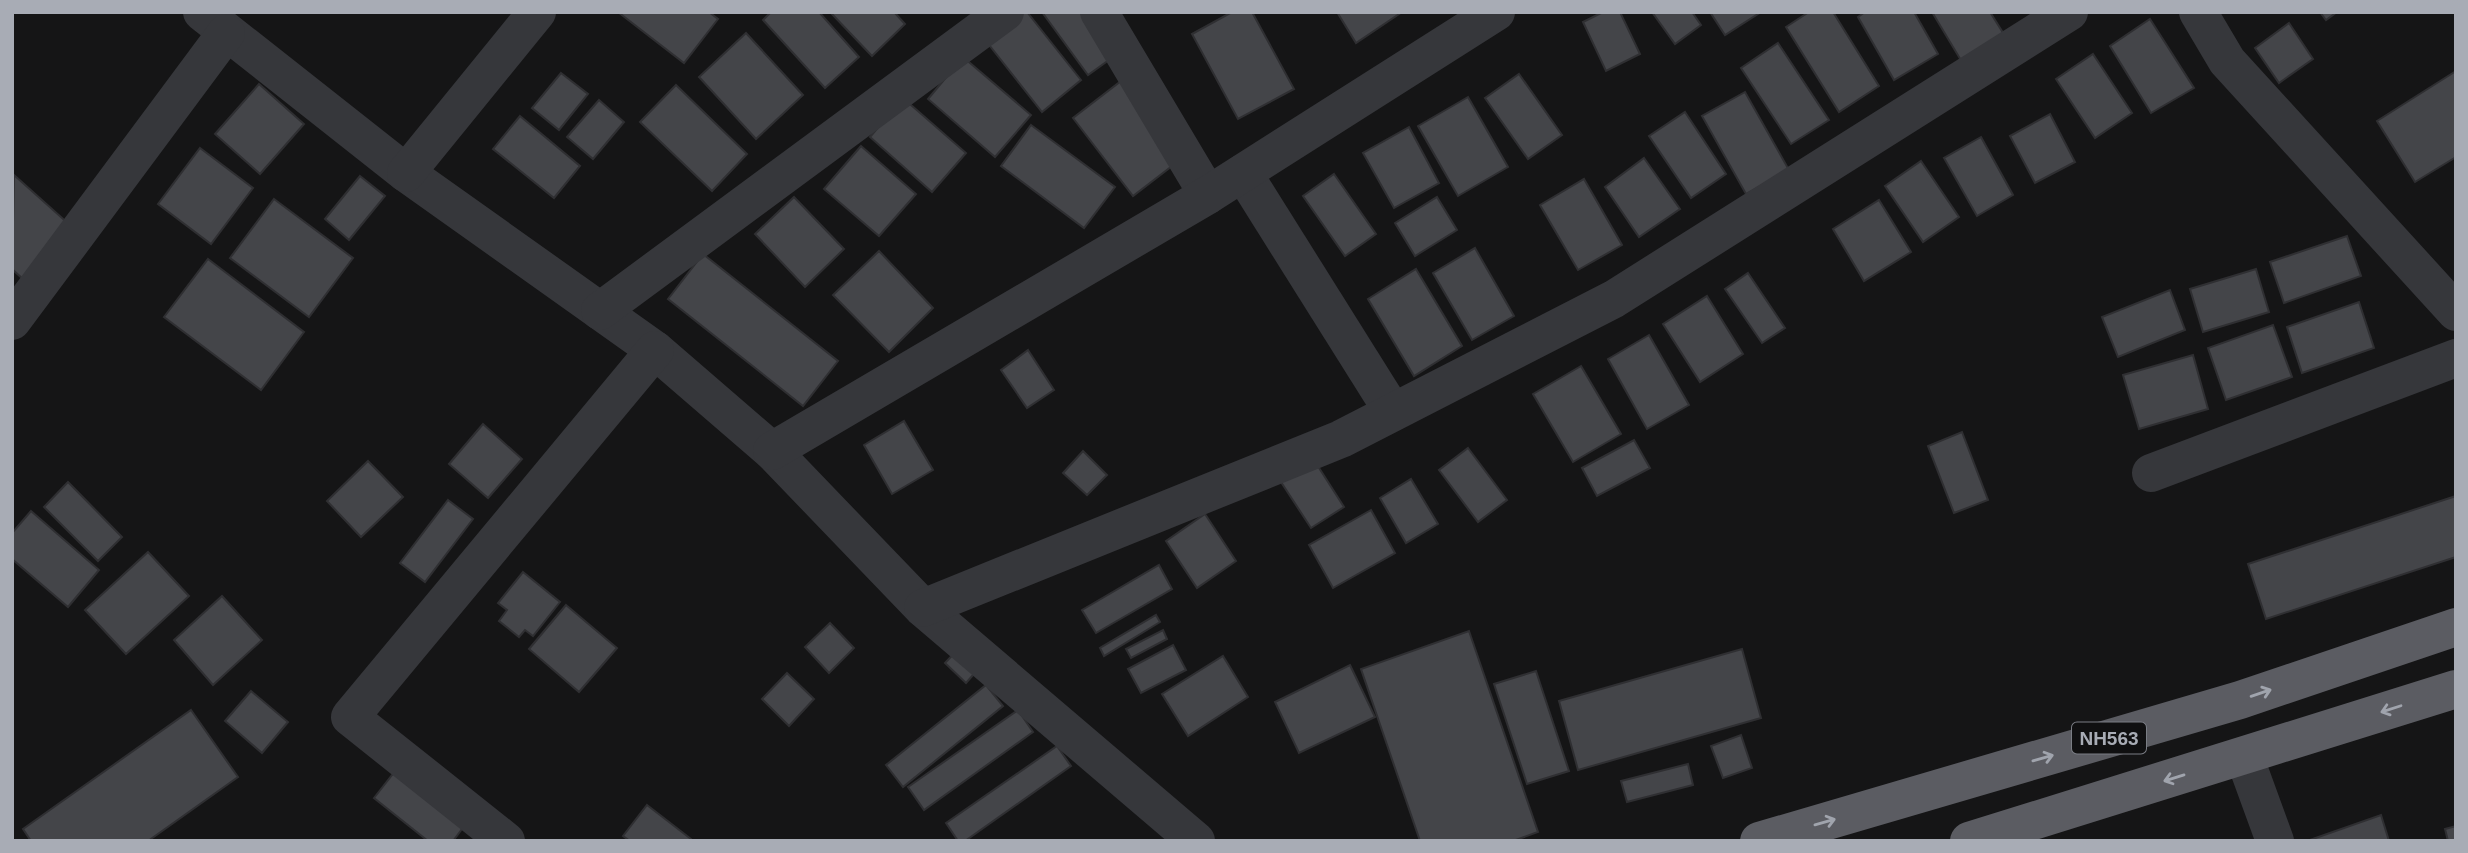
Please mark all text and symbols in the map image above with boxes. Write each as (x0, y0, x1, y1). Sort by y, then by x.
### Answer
one-way arrow (2250, 686, 2272, 698)
one-way arrow (2380, 704, 2402, 717)
road number: NH563 (2072, 722, 2146, 754)
one-way arrow (2032, 750, 2054, 763)
one-way arrow (2163, 772, 2185, 785)
one-way arrow (1813, 814, 1835, 827)

